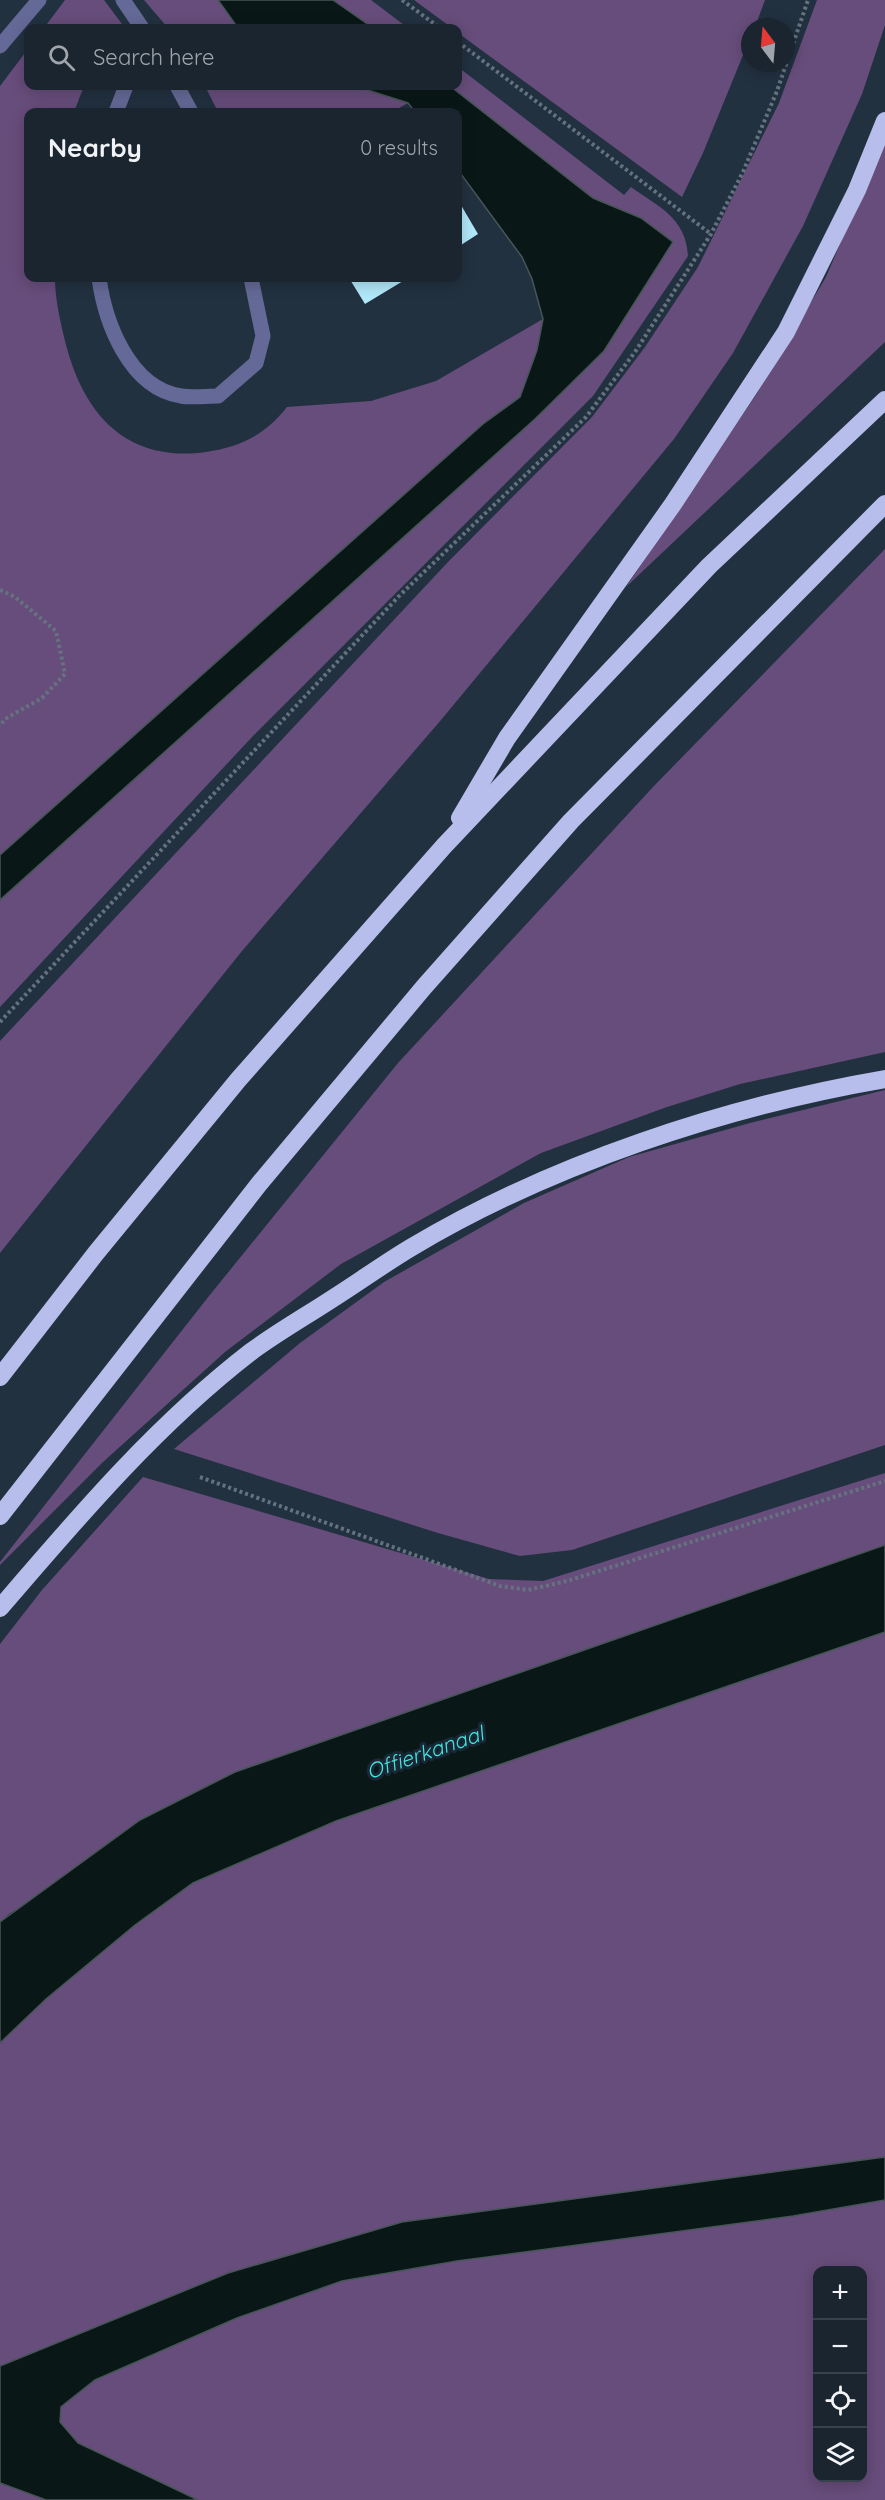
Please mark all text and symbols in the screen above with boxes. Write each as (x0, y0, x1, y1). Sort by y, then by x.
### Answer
north arrow (741, 18, 795, 72)
search box (24, 24, 462, 90)
icon: search (45, 41, 78, 74)
text: Search here (93, 43, 214, 71)
text: Nearby (48, 131, 142, 164)
text: 0 results (360, 135, 438, 160)
water label: Offierkanaal (363, 1719, 489, 1784)
map controls (813, 2266, 867, 2482)
button: + (813, 2266, 867, 2320)
button: − (813, 2320, 867, 2374)
button: locate (813, 2374, 867, 2428)
button: layers (813, 2428, 867, 2482)

